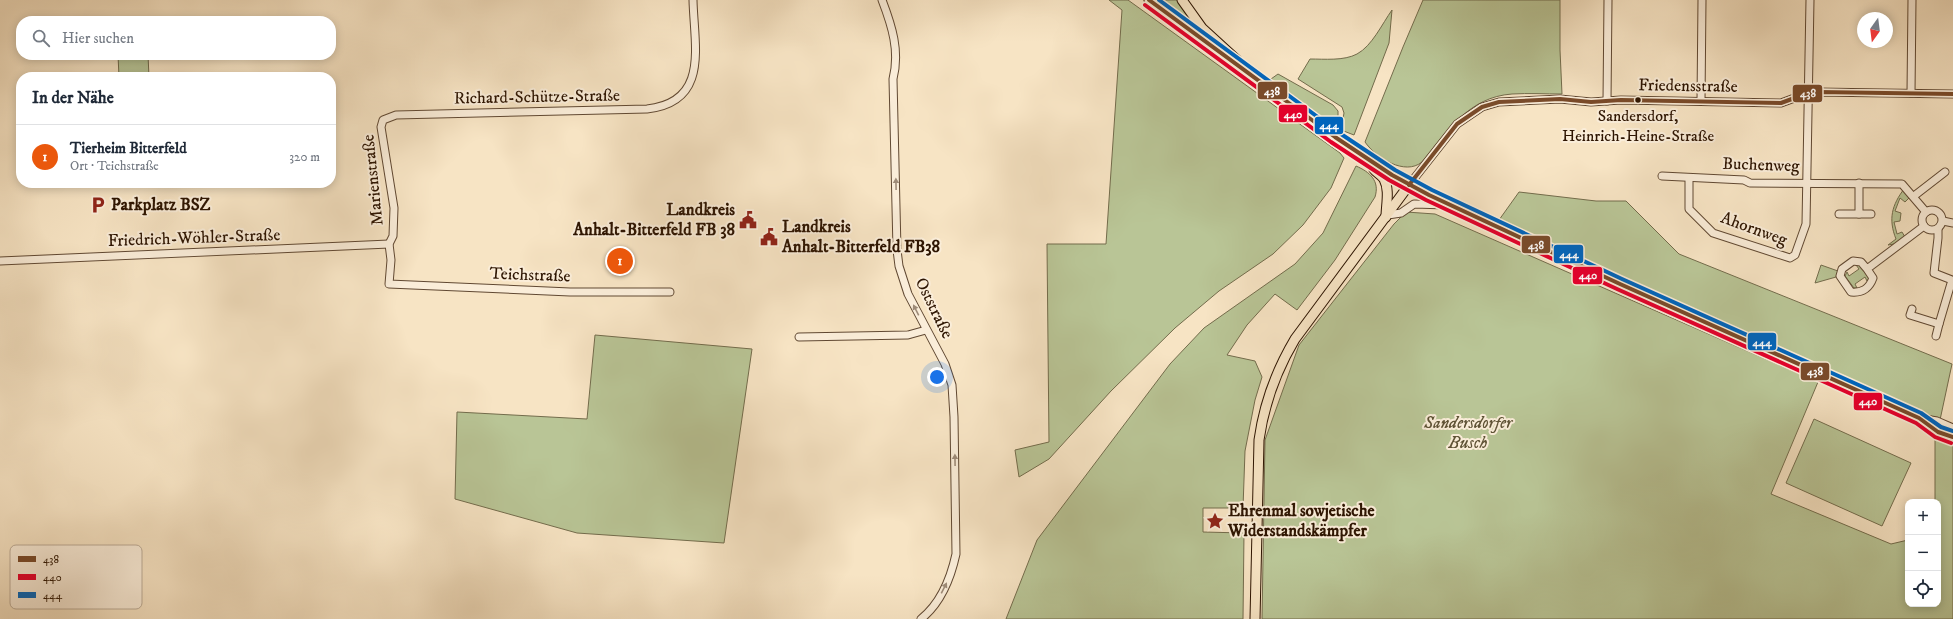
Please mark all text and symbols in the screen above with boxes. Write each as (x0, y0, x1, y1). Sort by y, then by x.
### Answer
north arrow (1857, 12, 1893, 48)
search box (16, 16, 336, 60)
icon: search (30, 27, 52, 49)
text: Hier suchen (62, 29, 134, 48)
street label: Friedensstraße (1638, 74, 1738, 98)
line badge: 438 (1257, 81, 1288, 100)
line badge: 438 (1792, 84, 1823, 103)
street label: Richard-Schütze-Straße (454, 85, 620, 109)
text: 438 (1263, 85, 1280, 99)
text: In der Nähe (32, 87, 114, 109)
text: 438 (1799, 87, 1816, 101)
marker: Sandersdorf, Heinrich-Heine-Straße (1633, 95, 1643, 105)
line badge: 440 (1278, 104, 1308, 123)
place label: Sandersdorf, Heinrich-Heine-Straße (1562, 106, 1714, 146)
text: 440 (1283, 108, 1302, 122)
line badge: 444 (1314, 116, 1344, 135)
text: 444 (1319, 119, 1339, 133)
street label: Marienstraße (357, 133, 389, 227)
text: Tierheim Bitterfeld (70, 139, 187, 158)
text: 1 (43, 149, 47, 165)
text: 320 m (289, 149, 320, 165)
street label: Buchenweg (1722, 153, 1801, 177)
text: Ort · Teichstraße (70, 158, 159, 174)
one-way arrow (892, 178, 899, 190)
place label: Parkplatz BSZ (111, 194, 211, 216)
parking icon: Parkplatz BSZ (88, 195, 108, 215)
place label: Landkreis Anhalt-Bitterfeld FB 38 (572, 199, 735, 241)
street label: Ahornweg (1718, 207, 1791, 251)
public building icon: Landkreis Anhalt-Bitterfeld FB 38 (738, 210, 758, 230)
place label: Landkreis Anhalt-Bitterfeld FB38 (781, 216, 941, 258)
street label: Friedrich-Wöhler-Straße (107, 224, 281, 252)
public building icon: Landkreis Anhalt-Bitterfeld FB38 (759, 227, 779, 247)
line badge: 438 (1521, 235, 1551, 254)
text: 438 (1527, 239, 1544, 253)
line badge: 444 (1553, 244, 1584, 264)
pin: 1 (607, 246, 633, 276)
text: 444 (1559, 248, 1579, 262)
street label: Teichstraße (489, 263, 571, 287)
line badge: 440 (1572, 266, 1603, 285)
text: 440 (1578, 269, 1597, 283)
street label: Oststraße (910, 274, 958, 342)
one-way arrow (913, 305, 919, 316)
line badge: 444 (1747, 332, 1777, 351)
text: 444 (1752, 336, 1772, 350)
line badge: 438 (1800, 362, 1830, 381)
text: 438 (1806, 365, 1823, 379)
your location (927, 367, 947, 387)
line badge: 440 (1853, 392, 1883, 411)
text: 440 (1858, 395, 1877, 409)
park label: Sandersdorfer Busch (1423, 412, 1514, 454)
one-way arrow (952, 453, 958, 466)
map controls (1905, 499, 1941, 607)
button: + (1905, 499, 1941, 535)
place label: Ehrenmal sowjetische Widerstandskämpfer (1227, 500, 1375, 542)
place icon: Ehrenmal sowjetische Widerstandskämpfer (1205, 511, 1225, 531)
button: − (1905, 535, 1941, 571)
legend (10, 545, 142, 609)
text: 438 (43, 553, 59, 567)
text: 440 (43, 571, 62, 585)
button: locate (1905, 571, 1941, 607)
one-way arrow (941, 582, 947, 593)
text: 444 (43, 589, 63, 603)

